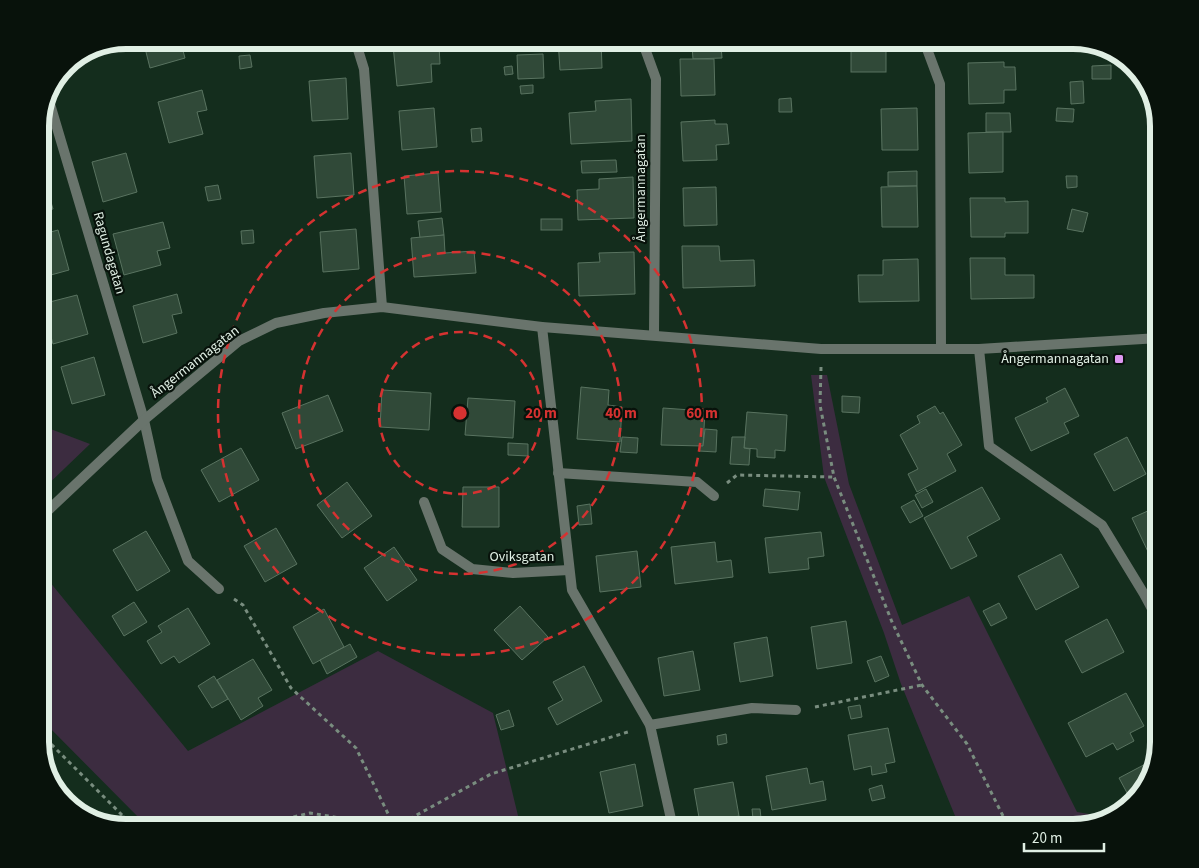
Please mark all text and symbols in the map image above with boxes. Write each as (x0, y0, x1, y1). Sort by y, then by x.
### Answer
street label: Ångermannagatan (631, 134, 651, 242)
street label: Ragundagatan (88, 209, 130, 297)
street label: Ångermannagatan (146, 321, 244, 403)
place label: Ångermannagatan (1001, 349, 1109, 369)
marker: Ångermannagatan (1113, 353, 1125, 365)
text: 20 m (525, 403, 557, 424)
text: 40 m (605, 403, 637, 424)
text: 60 m (686, 403, 718, 424)
centre of rings (451, 404, 469, 422)
street label: Oviksgatan (490, 547, 554, 567)
scale bar (1024, 820, 1104, 852)
text: 20 m (1032, 828, 1062, 849)

